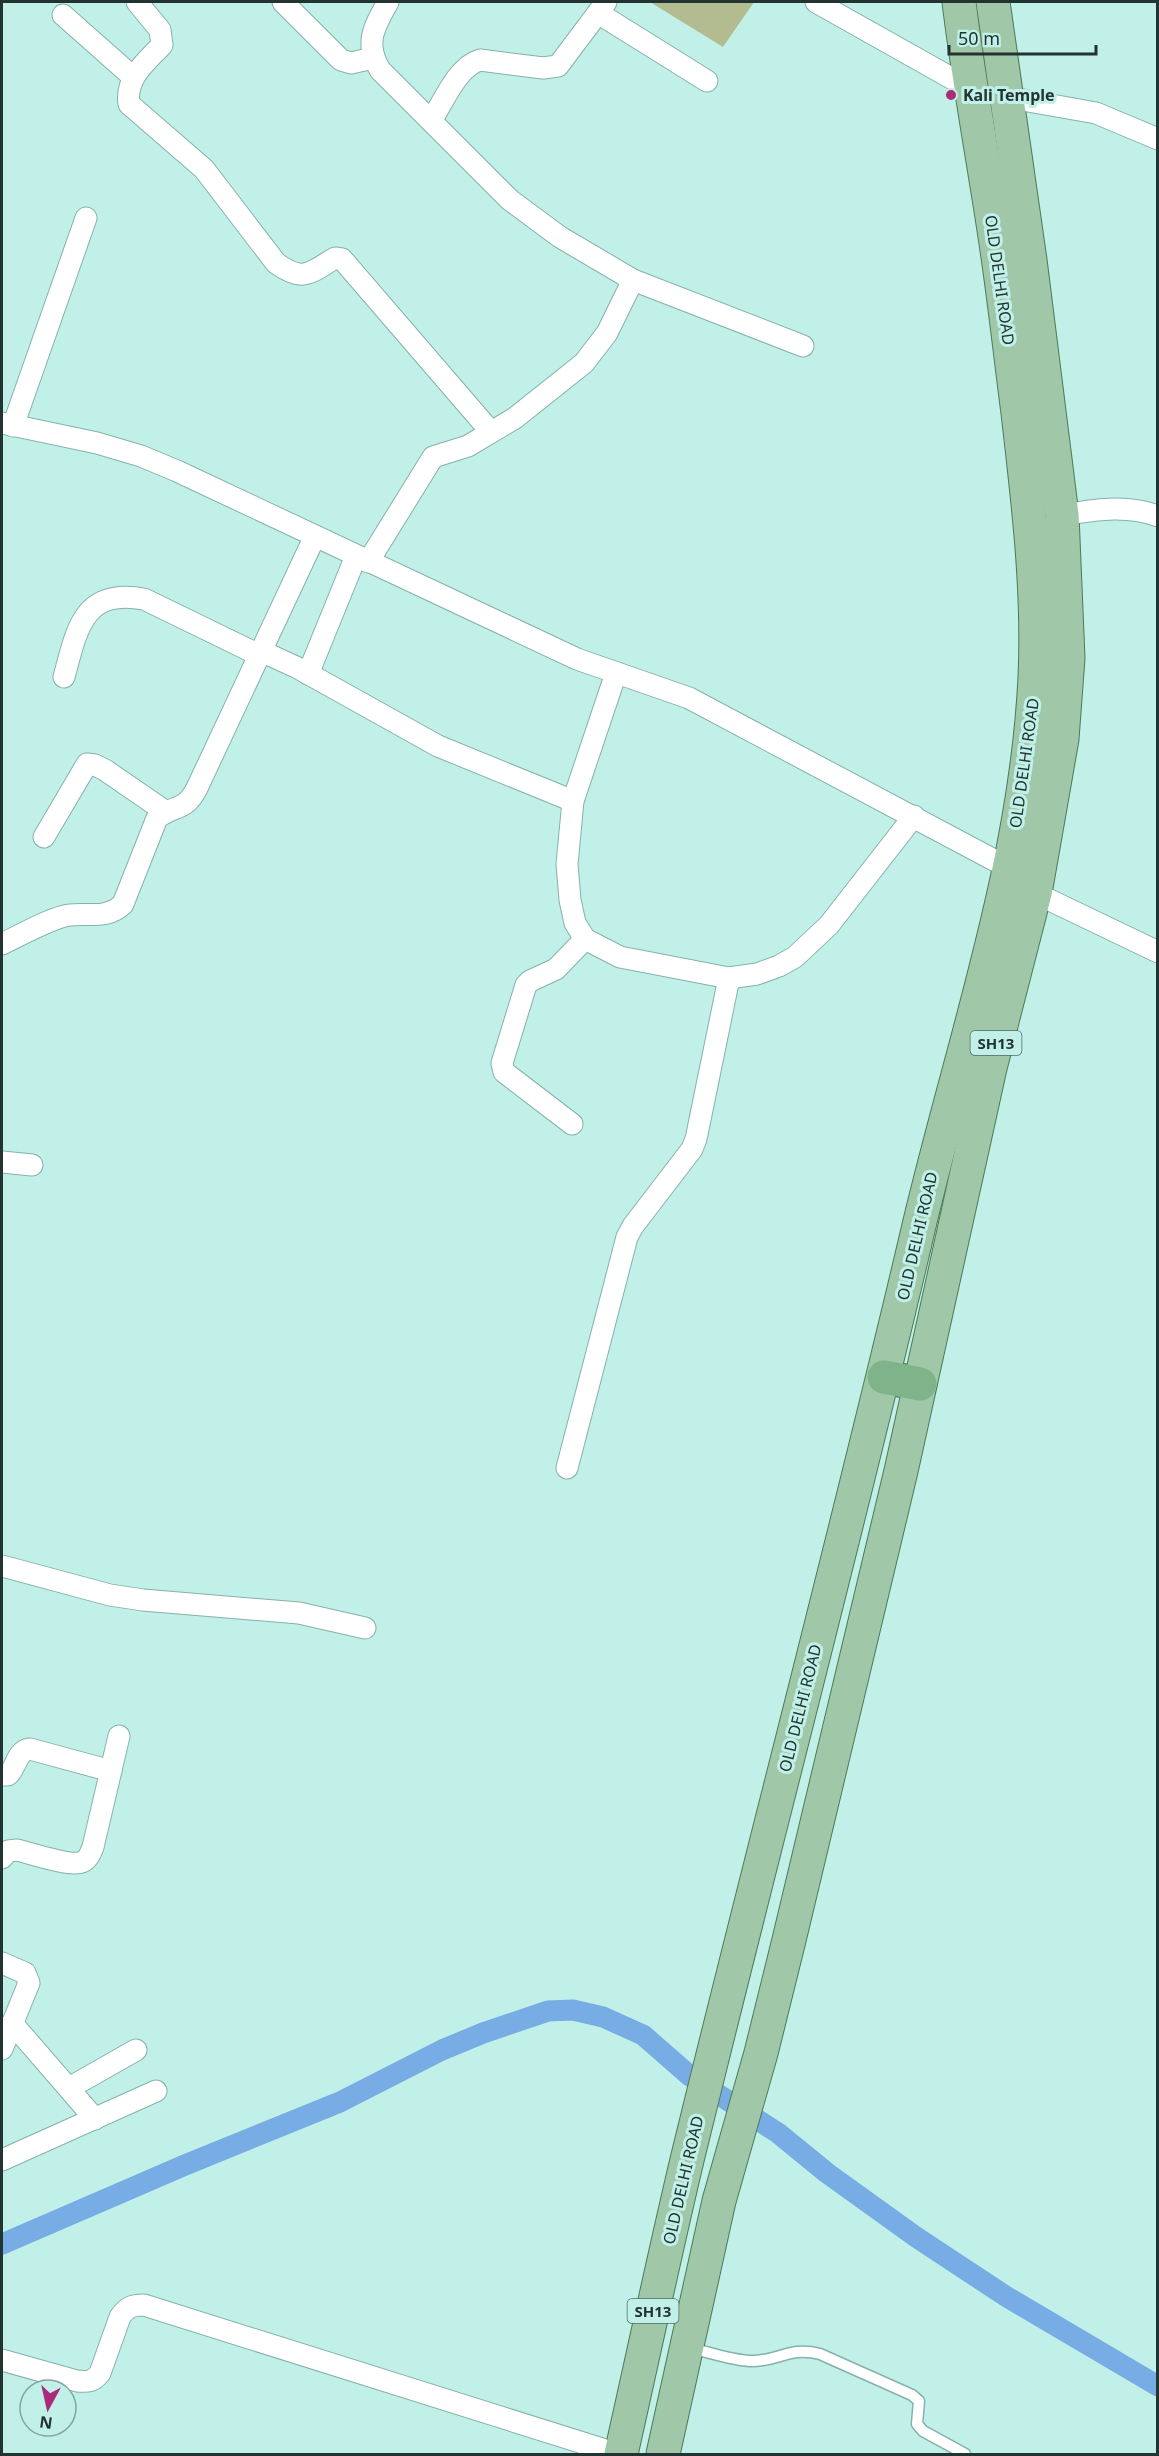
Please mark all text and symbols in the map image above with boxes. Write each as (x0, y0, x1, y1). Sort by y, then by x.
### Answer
scale bar (949, 18, 1096, 56)
text: 50 m (958, 26, 1000, 50)
place label: Kali Temple (963, 84, 1055, 106)
marker: Kali Temple (944, 88, 958, 102)
street label: OLD DELHI ROAD (980, 214, 1020, 346)
street label: OLD DELHI ROAD (1004, 697, 1044, 829)
road number: SH13 (970, 1031, 1022, 1055)
street label: OLD DELHI ROAD (892, 1170, 942, 1302)
street label: OLD DELHI ROAD (773, 1642, 827, 1774)
street label: OLD DELHI ROAD (658, 2114, 708, 2246)
road number: SH13 (628, 2299, 678, 2323)
north arrow (18, 2378, 78, 2438)
text: N (38, 2411, 54, 2435)

